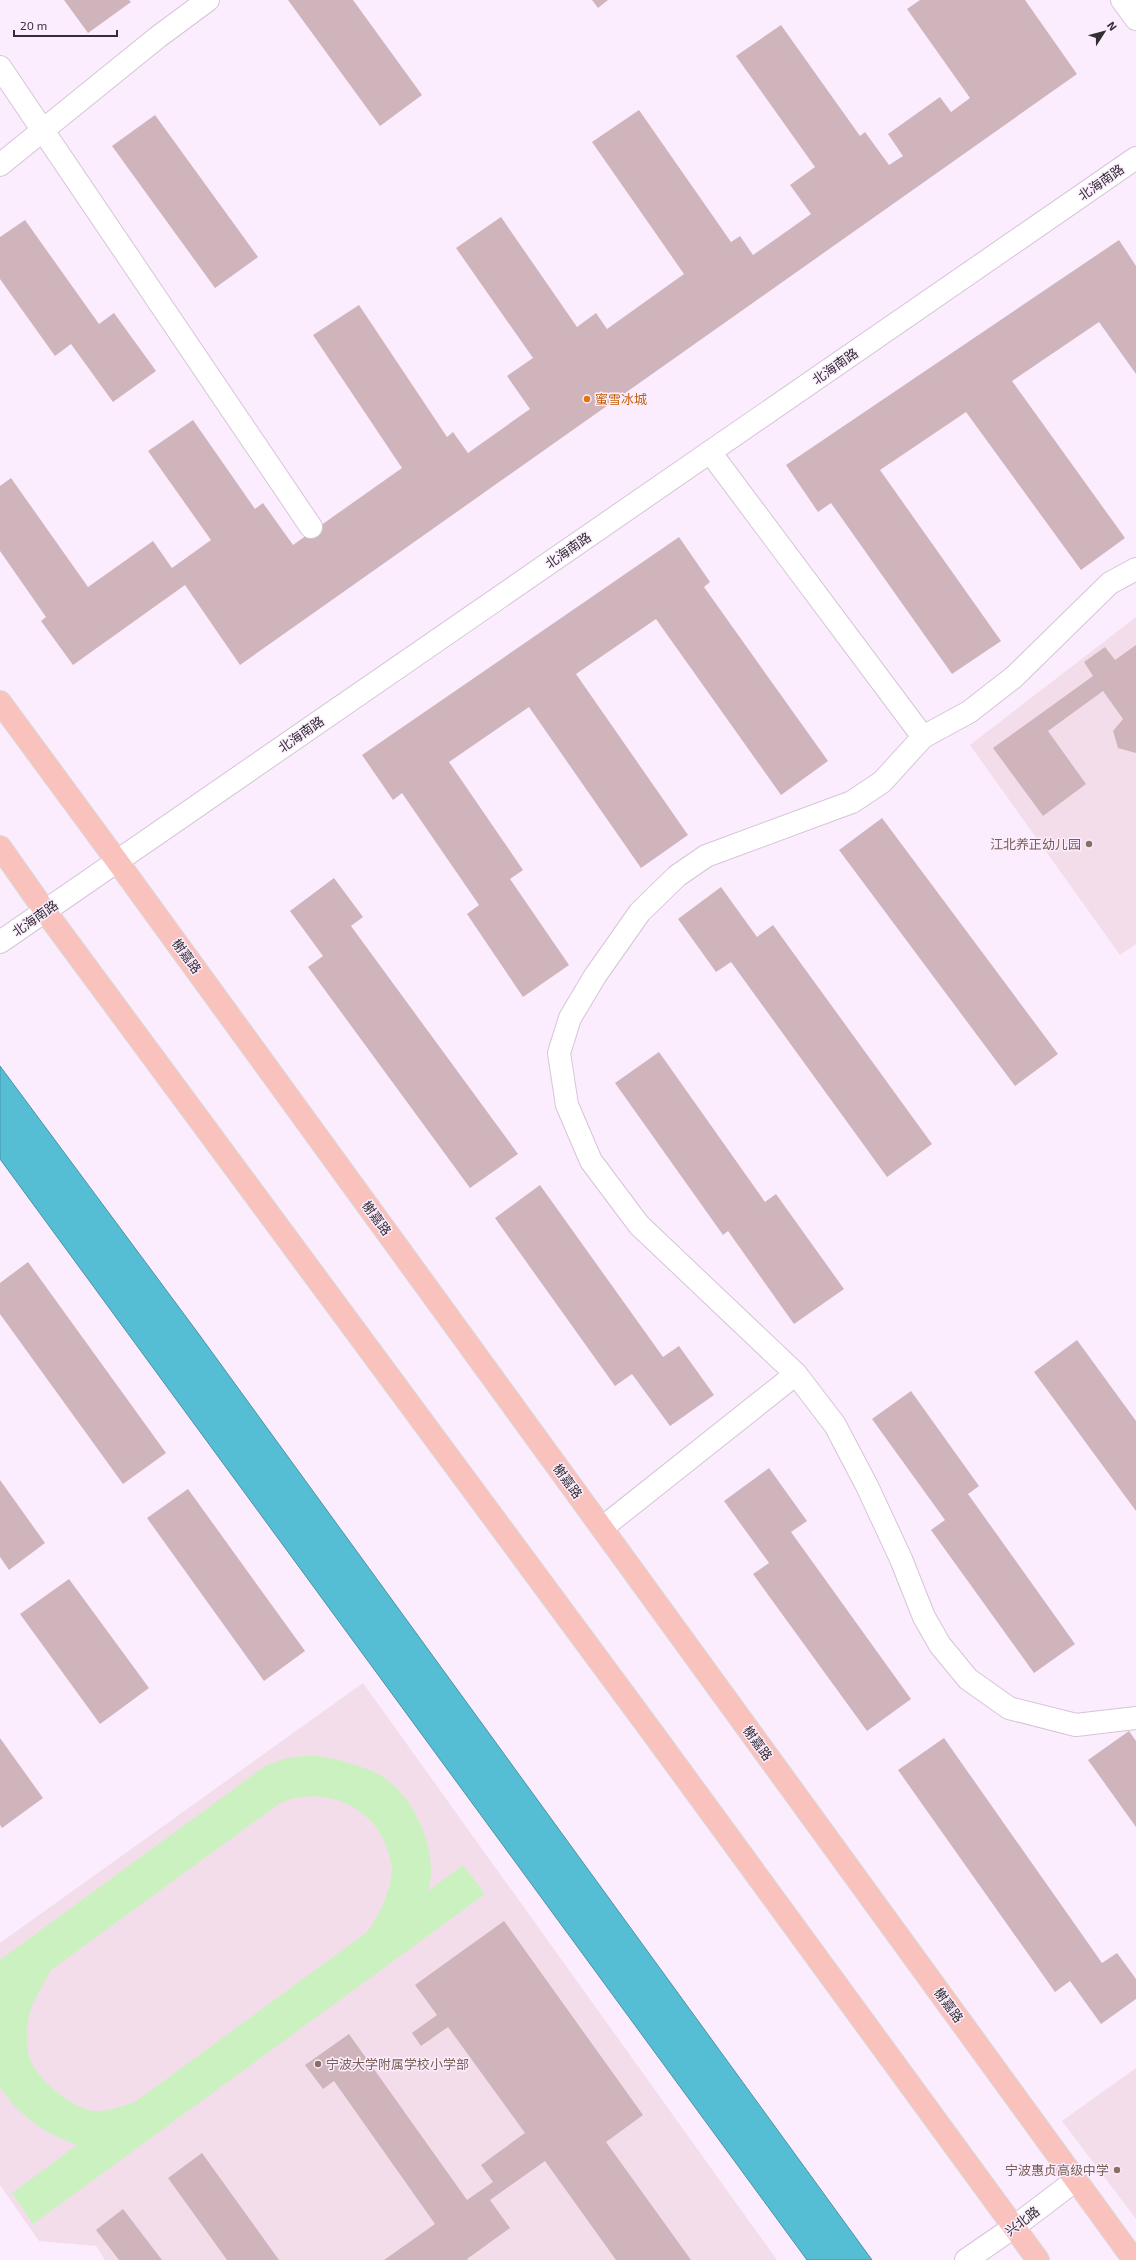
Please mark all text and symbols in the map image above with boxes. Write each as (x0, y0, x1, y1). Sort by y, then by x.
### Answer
scale bar (14, 12, 117, 38)
north arrow (1084, 12, 1124, 52)
text: 20 m (20, 18, 47, 32)
text: N (1105, 19, 1120, 33)
street label: 北海南路 (1075, 161, 1127, 203)
street label: 北海南路 (809, 345, 861, 387)
place label: 蜜雪冰城 (595, 391, 647, 407)
marker: 蜜雪冰城 (582, 394, 592, 404)
street label: 北海南路 (542, 529, 594, 571)
street label: 北海南路 (275, 713, 327, 755)
place label: 江北养正幼儿园 (990, 836, 1081, 852)
marker: 江北养正幼儿园 (1084, 839, 1094, 849)
street label: 北海南路 (9, 897, 61, 939)
street label: 榭嘉路 (169, 936, 205, 976)
street label: 榭嘉路 (359, 1198, 395, 1238)
street label: 榭嘉路 (550, 1461, 586, 1501)
street label: 榭嘉路 (740, 1723, 776, 1763)
street label: 榭嘉路 (931, 1985, 967, 2025)
place label: 宁波大学附属学校小学部 (326, 2056, 469, 2072)
marker: 宁波大学附属学校小学部 (313, 2059, 323, 2069)
place label: 宁波惠贞高级中学 (1005, 2162, 1109, 2178)
marker: 宁波惠贞高级中学 (1112, 2165, 1122, 2175)
street label: 兴北路 (1002, 2203, 1042, 2239)

